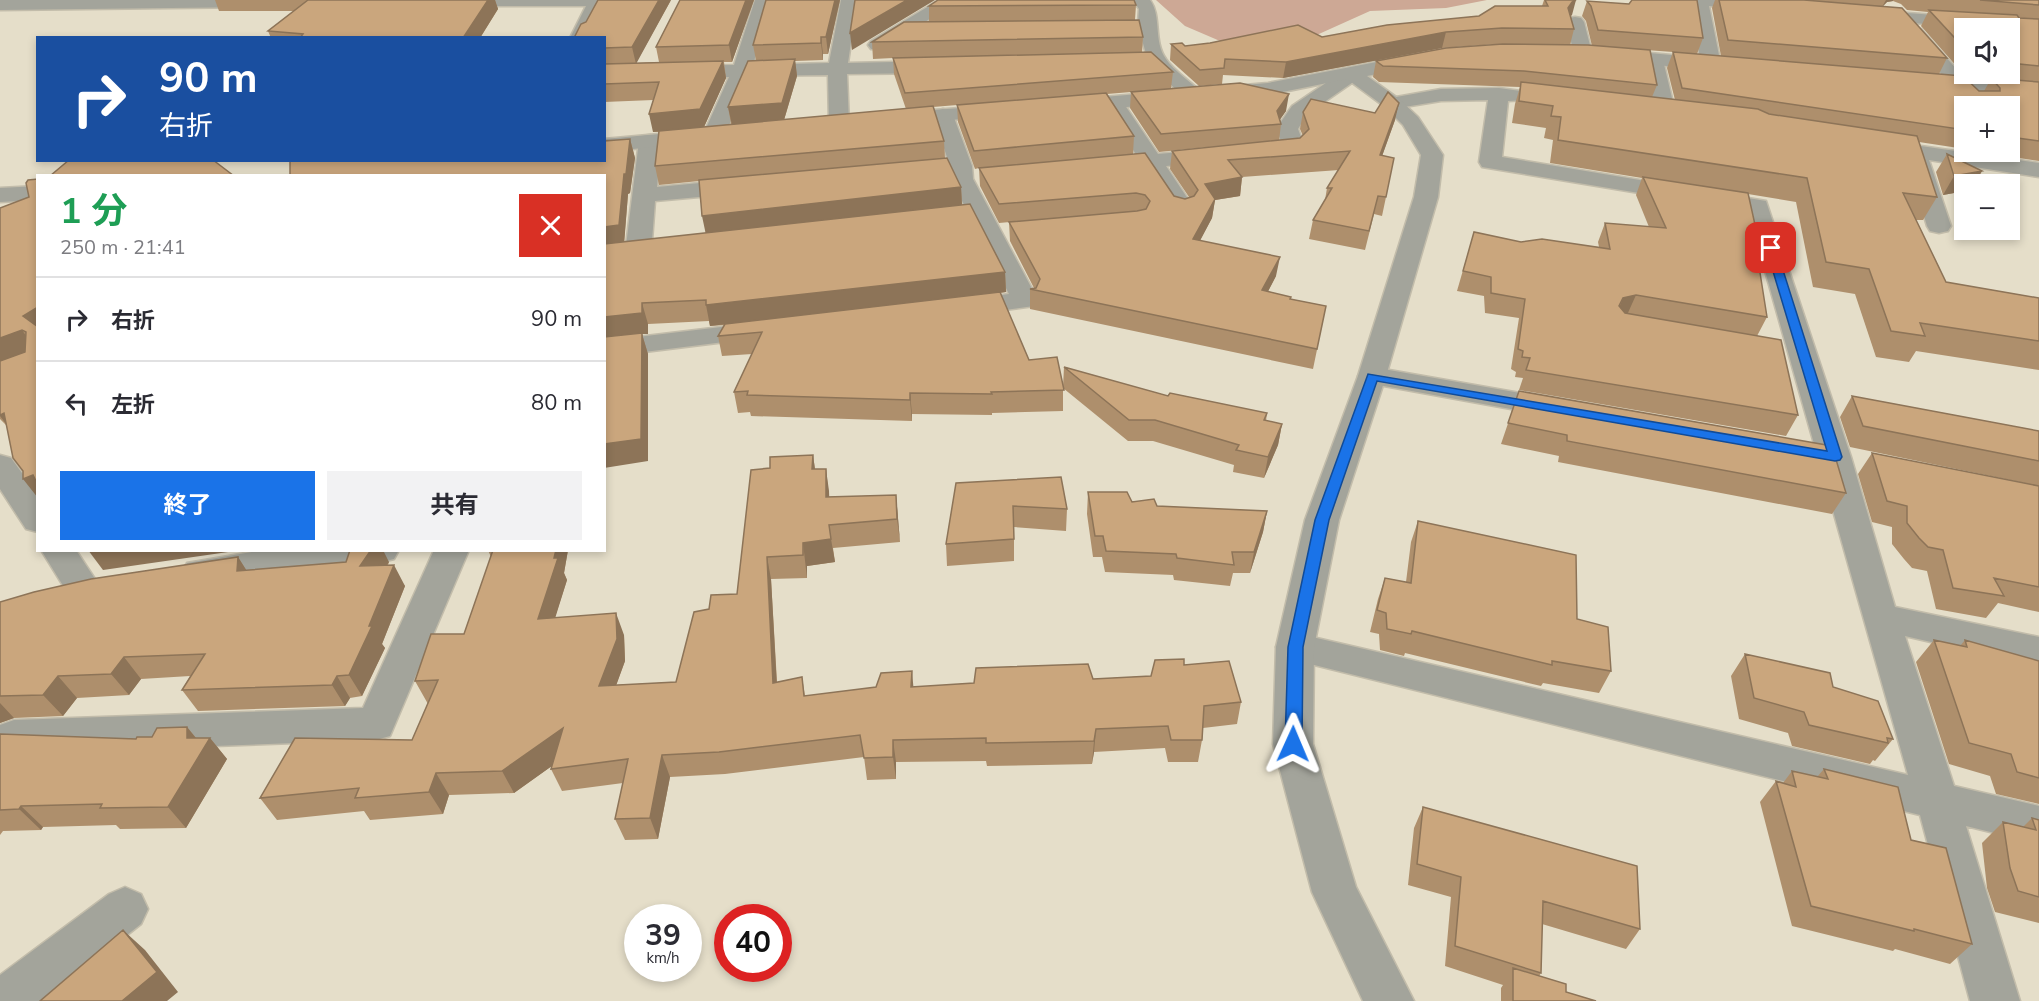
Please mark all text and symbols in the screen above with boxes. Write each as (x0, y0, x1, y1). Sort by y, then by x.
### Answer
map controls (1954, 18, 2020, 240)
button: sound (1954, 18, 2020, 84)
text: 90 m (159, 50, 258, 107)
icon: right (60, 60, 138, 138)
button: + (1954, 96, 2020, 162)
text: 右折 (159, 108, 213, 145)
button: − (1954, 174, 2020, 240)
text: 1 分 (60, 187, 127, 236)
button: close (519, 194, 582, 257)
pin (1745, 222, 1796, 273)
icon: arrive (1754, 231, 1787, 264)
text: 250 m · 21:41 (60, 234, 186, 261)
icon: right (60, 303, 93, 336)
text: 90 m (531, 304, 582, 334)
text: 右折 (111, 306, 155, 336)
icon: left (60, 387, 93, 420)
text: 80 m (531, 388, 582, 418)
text: 左折 (111, 390, 155, 420)
button: 終了 (60, 471, 315, 540)
button: 共有 (327, 471, 582, 540)
position arrow (1261, 712, 1325, 776)
speed limit sign: 40 (714, 904, 792, 982)
text: 39 (645, 915, 681, 956)
text: km/h (646, 948, 680, 968)

